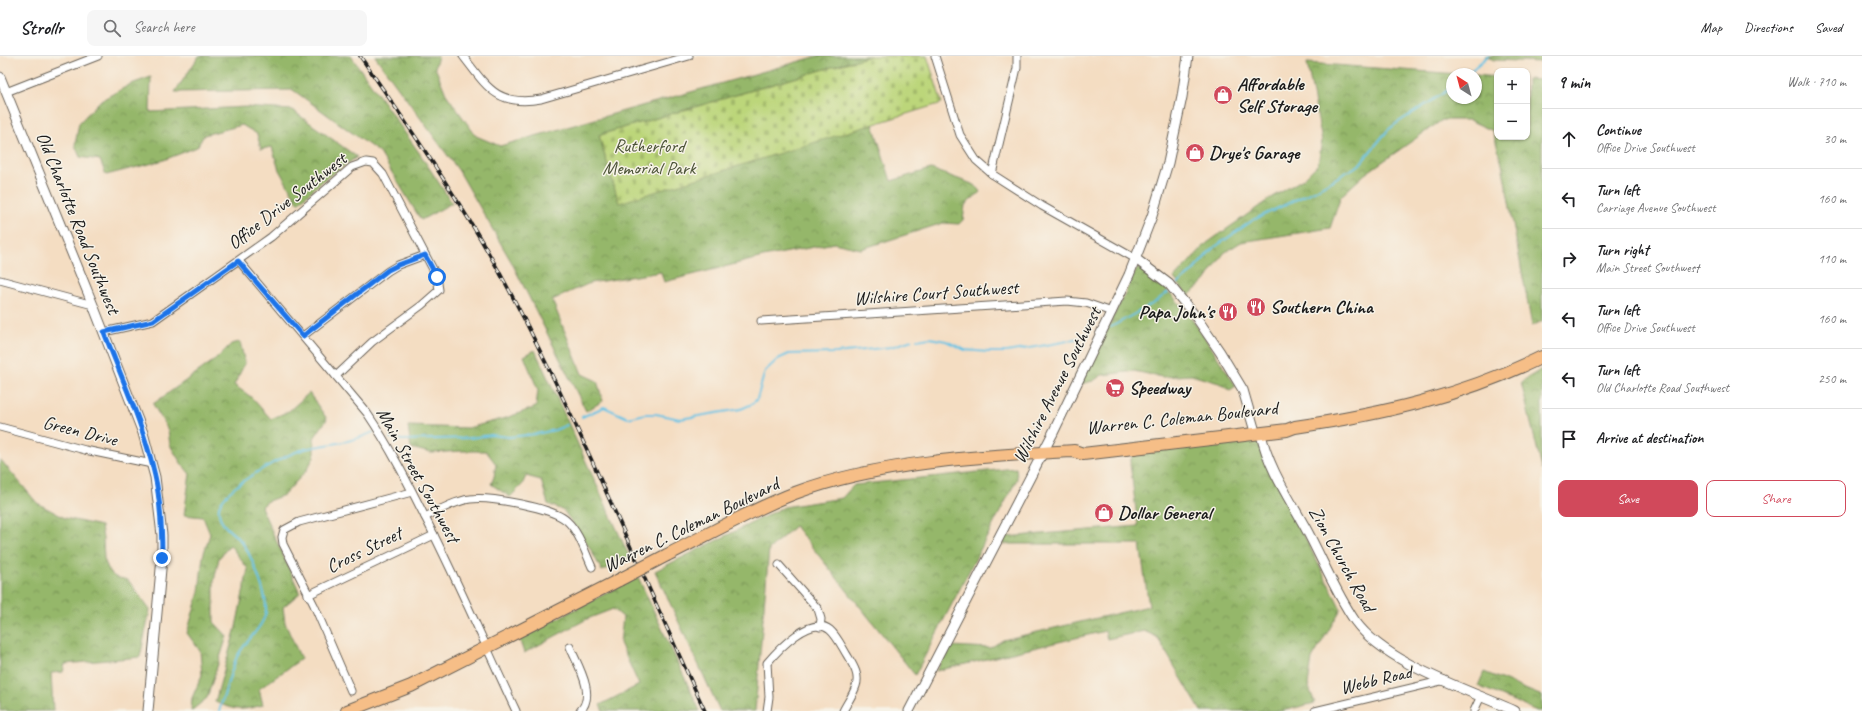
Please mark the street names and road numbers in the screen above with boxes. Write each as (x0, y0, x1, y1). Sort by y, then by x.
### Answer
street label: Old Charlotte Road Southwest (30, 128, 126, 319)
street label: Office Drive Southwest (223, 146, 353, 255)
street label: Wilshire Court Southwest (853, 275, 1021, 311)
street label: Wilshire Avenue Southwest (1007, 301, 1108, 467)
street label: Warren C. Coleman Boulevard (1085, 396, 1282, 440)
street label: Main Street Southwest (371, 403, 466, 549)
street label: Green Drive (40, 410, 121, 452)
street label: Warren C. Coleman Boulevard (600, 471, 786, 578)
street label: Zion Church Road (1303, 502, 1382, 618)
street label: Cross Street (322, 520, 408, 579)
street label: Webb Road (1338, 660, 1417, 700)

